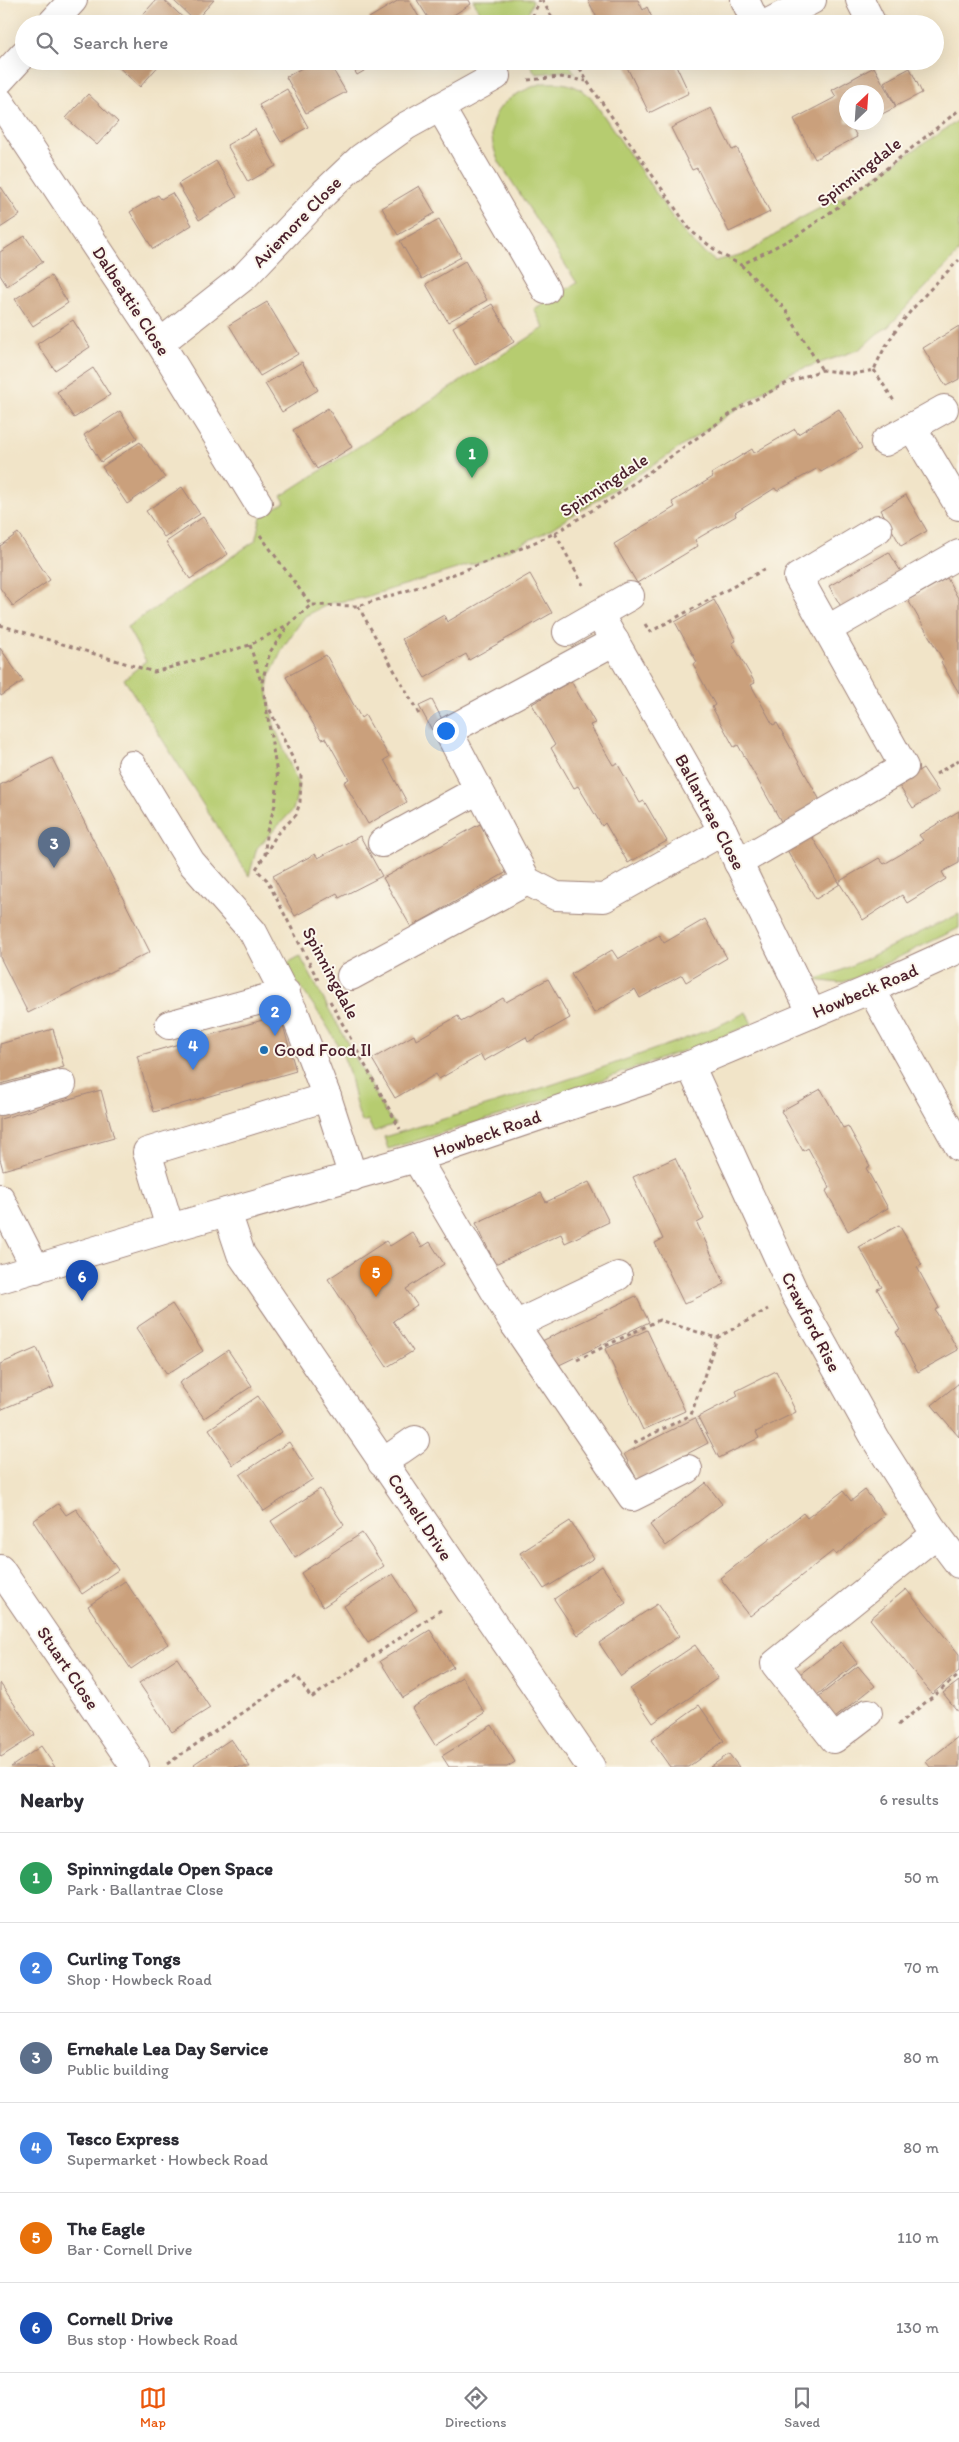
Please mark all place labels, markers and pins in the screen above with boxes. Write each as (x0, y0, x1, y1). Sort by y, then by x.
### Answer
pin: 1 (456, 437, 488, 478)
pin: 3 (38, 827, 70, 868)
pin: 2 (259, 995, 291, 1036)
pin: 4 (177, 1029, 209, 1070)
place label: Good Food II (274, 1039, 372, 1061)
marker: Good Food II (258, 1044, 270, 1056)
pin: 5 (360, 1256, 392, 1297)
pin: 6 (66, 1260, 98, 1301)

